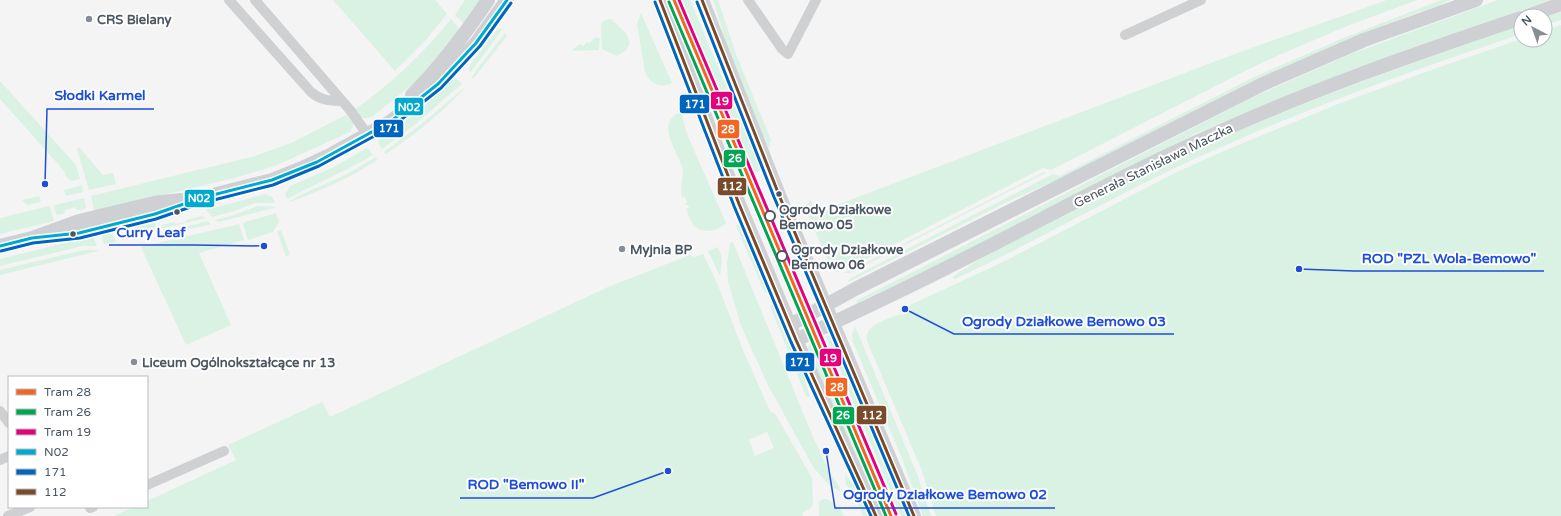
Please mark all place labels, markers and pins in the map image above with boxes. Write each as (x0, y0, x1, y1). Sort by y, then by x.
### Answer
place label: CRS Bielany (97, 12, 172, 28)
marker: CRS Bielany (84, 14, 94, 24)
callout: Słodki Karmel (47, 83, 154, 109)
unlabelled marker (774, 189, 784, 199)
place label: Ogrody Działkowe Bemowo 05 (779, 202, 892, 233)
unlabelled marker (172, 207, 182, 217)
marker: Ogrody Działkowe Bemowo 05 (764, 210, 776, 222)
callout: Curry Leaf (109, 219, 194, 245)
unlabelled marker (68, 229, 78, 239)
place label: Myjnia BP (630, 242, 693, 258)
place label: Ogrody Działkowe Bemowo 06 (791, 242, 904, 273)
marker: Myjnia BP (617, 244, 627, 254)
callout: ROD "PZL Wola-Bemowo" (1354, 245, 1544, 271)
marker: Ogrody Działkowe Bemowo 06 (776, 250, 788, 262)
callout: Ogrody Działkowe Bemowo 03 (954, 308, 1174, 334)
place label: Liceum Ogólnokształcące nr 13 (142, 355, 335, 371)
marker: Liceum Ogólnokształcące nr 13 (129, 357, 139, 367)
callout: ROD "Bemowo II" (460, 472, 593, 498)
callout: Ogrody Działkowe Bemowo 02 (835, 482, 1055, 508)

